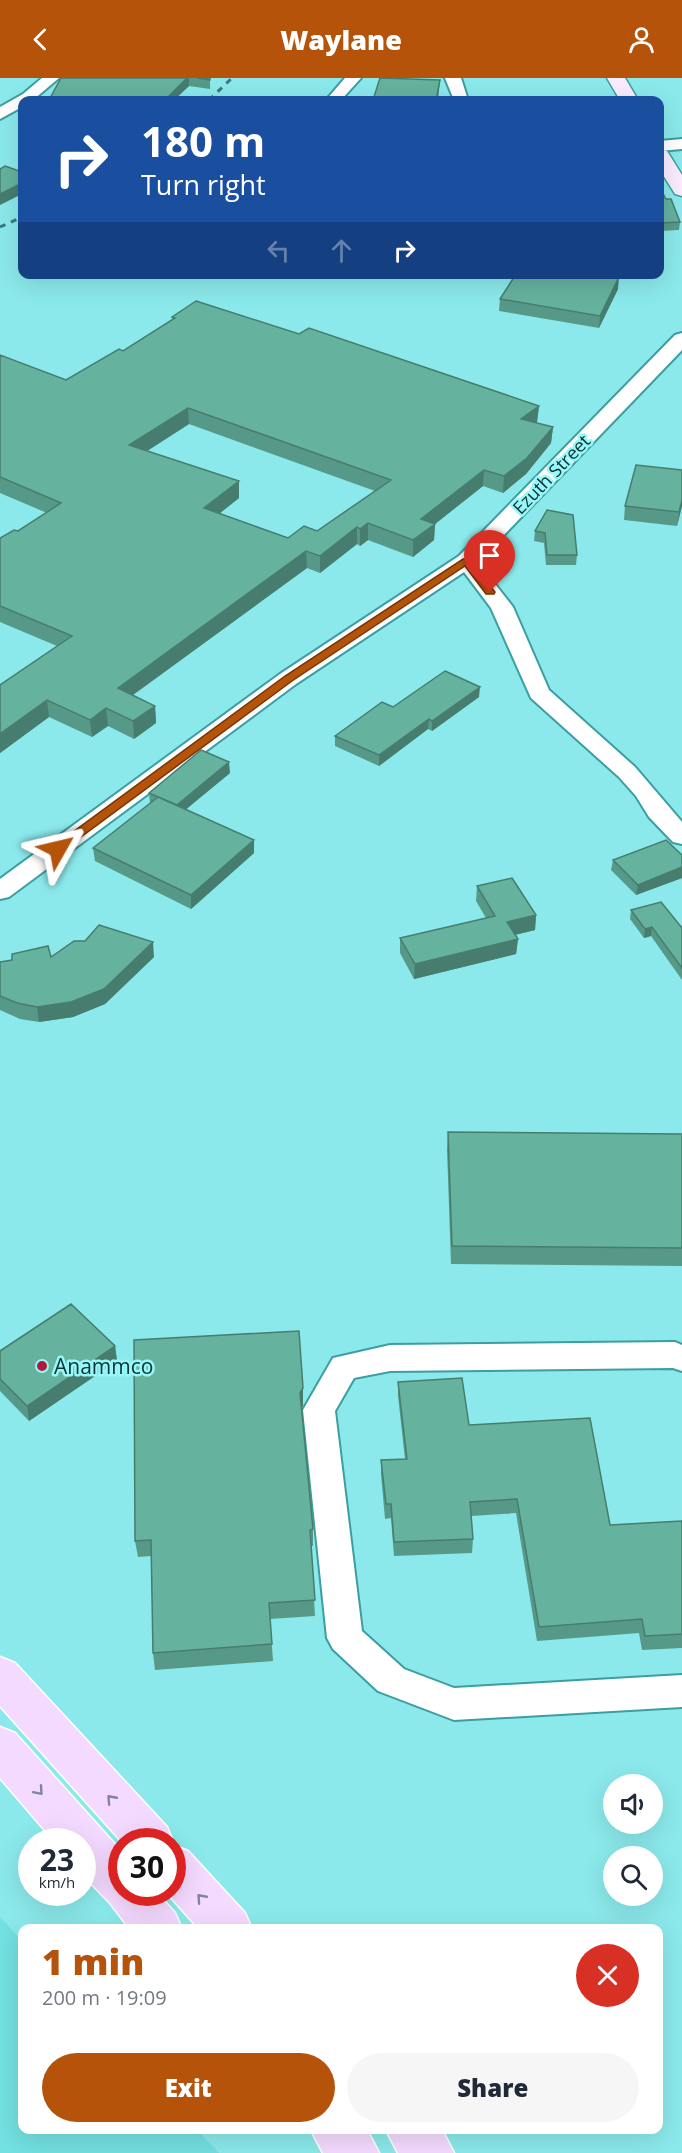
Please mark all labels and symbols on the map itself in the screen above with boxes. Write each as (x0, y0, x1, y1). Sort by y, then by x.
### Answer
street label: Ezuth Street (507, 429, 595, 519)
pin (464, 530, 515, 592)
position arrow (26, 817, 90, 881)
place label: Anammco (54, 1352, 153, 1380)
marker: Anammco (35, 1359, 49, 1373)
one-way arrow (31, 1784, 42, 1795)
one-way arrow (107, 1795, 118, 1805)
speed limit sign: 30 (108, 1828, 186, 1906)
one-way arrow (197, 1894, 208, 1904)

